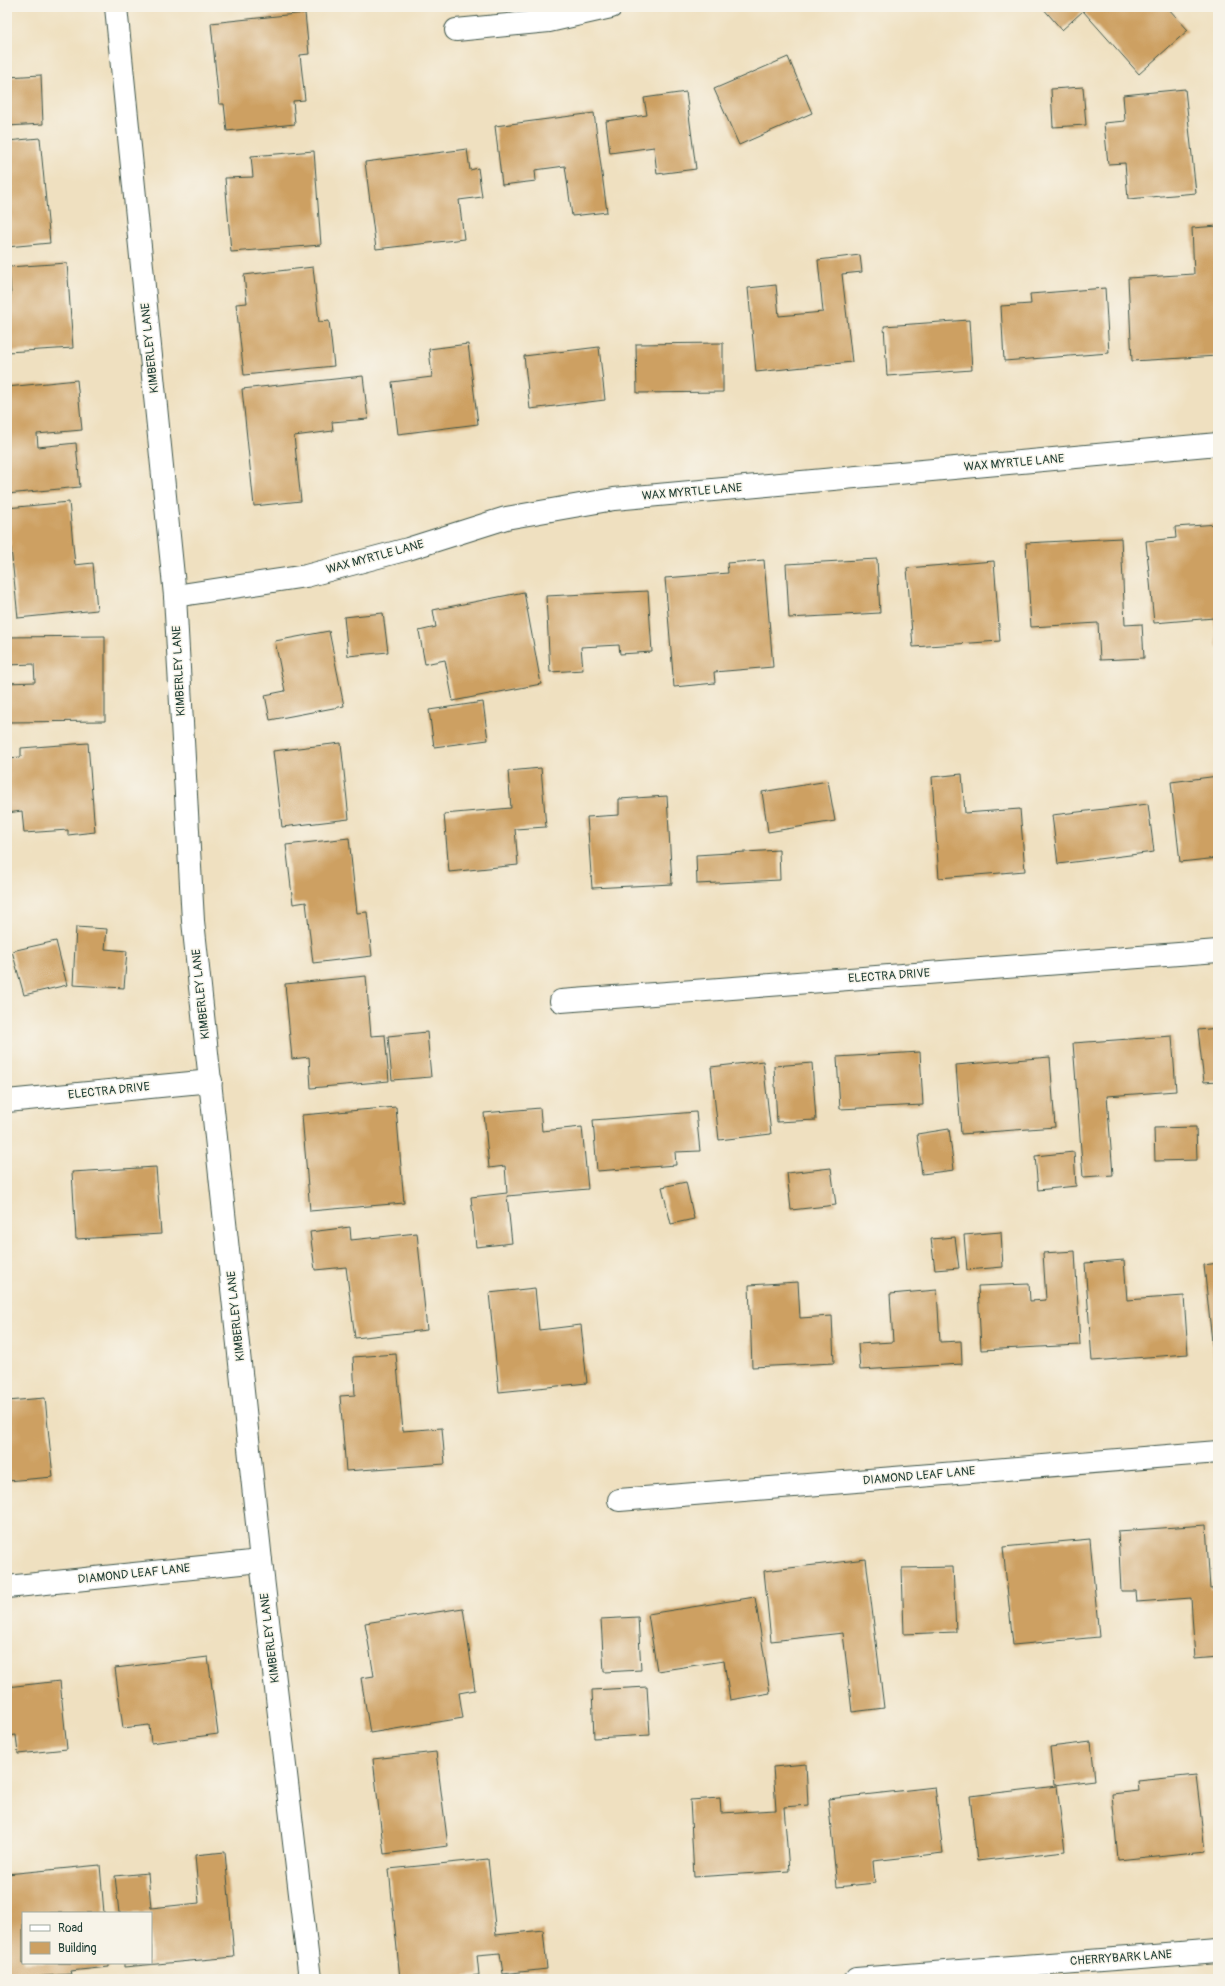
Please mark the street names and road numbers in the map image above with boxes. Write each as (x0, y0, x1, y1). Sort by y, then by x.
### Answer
street label: KIMBERLEY LANE (138, 302, 162, 394)
street label: WAX MYRTLE LANE (963, 451, 1065, 475)
street label: WAX MYRTLE LANE (641, 480, 743, 504)
street label: WAX MYRTLE LANE (325, 537, 425, 577)
street label: KIMBERLEY LANE (169, 625, 189, 717)
street label: KIMBERLEY LANE (189, 948, 213, 1040)
street label: ELECTRA DRIVE (848, 966, 930, 986)
street label: ELECTRA DRIVE (67, 1079, 151, 1103)
street label: KIMBERLEY LANE (224, 1270, 248, 1362)
street label: DIAMOND LEAF LANE (862, 1464, 976, 1488)
street label: DIAMOND LEAF LANE (77, 1561, 191, 1587)
street label: KIMBERLEY LANE (257, 1592, 283, 1684)
street label: CHERRYBARK LANE (1069, 1947, 1173, 1969)

